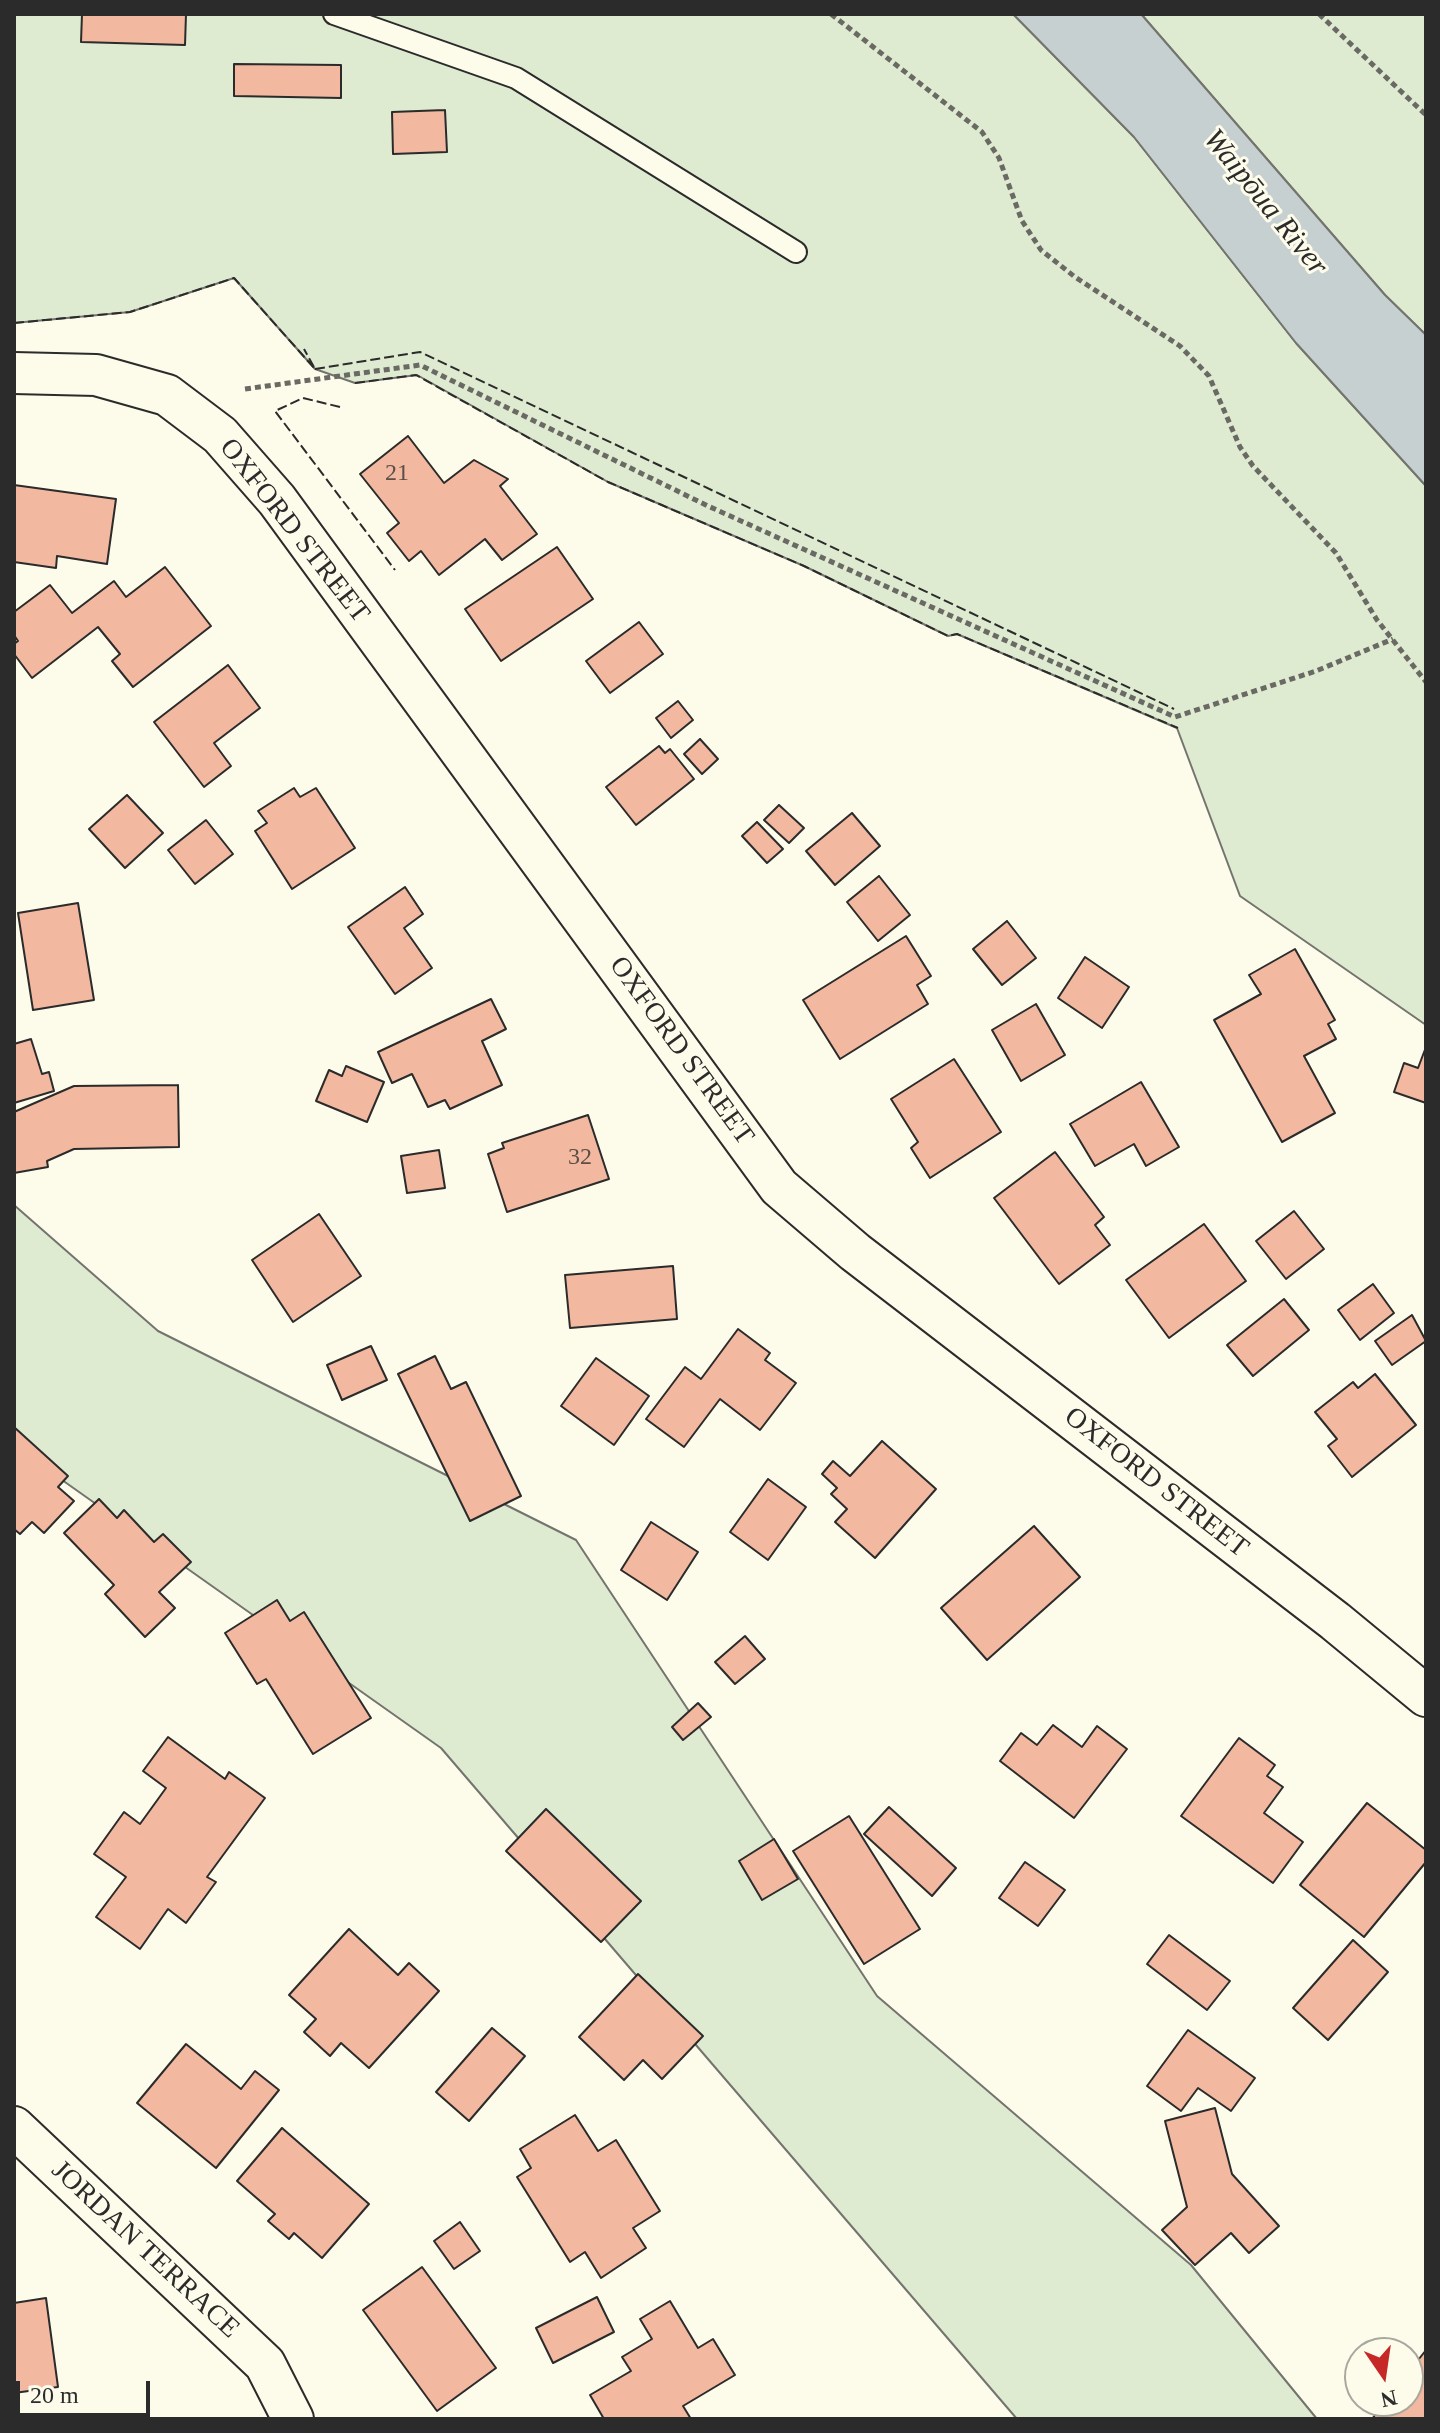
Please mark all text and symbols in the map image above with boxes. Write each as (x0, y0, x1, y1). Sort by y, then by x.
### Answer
water label: Waipōua River (1195, 122, 1335, 284)
street label: OXFORD STREET (212, 432, 376, 630)
house number: 21 (385, 460, 409, 488)
street label: OXFORD STREET (601, 950, 761, 1152)
house number: 32 (568, 1144, 592, 1172)
street label: OXFORD STREET (1057, 1401, 1255, 1565)
street label: JORDAN TERRACE (44, 2154, 246, 2346)
north arrow (1344, 2337, 1424, 2417)
scale bar (20, 2365, 154, 2415)
text: 20 m (30, 2382, 79, 2408)
text: N (1379, 2385, 1400, 2413)

